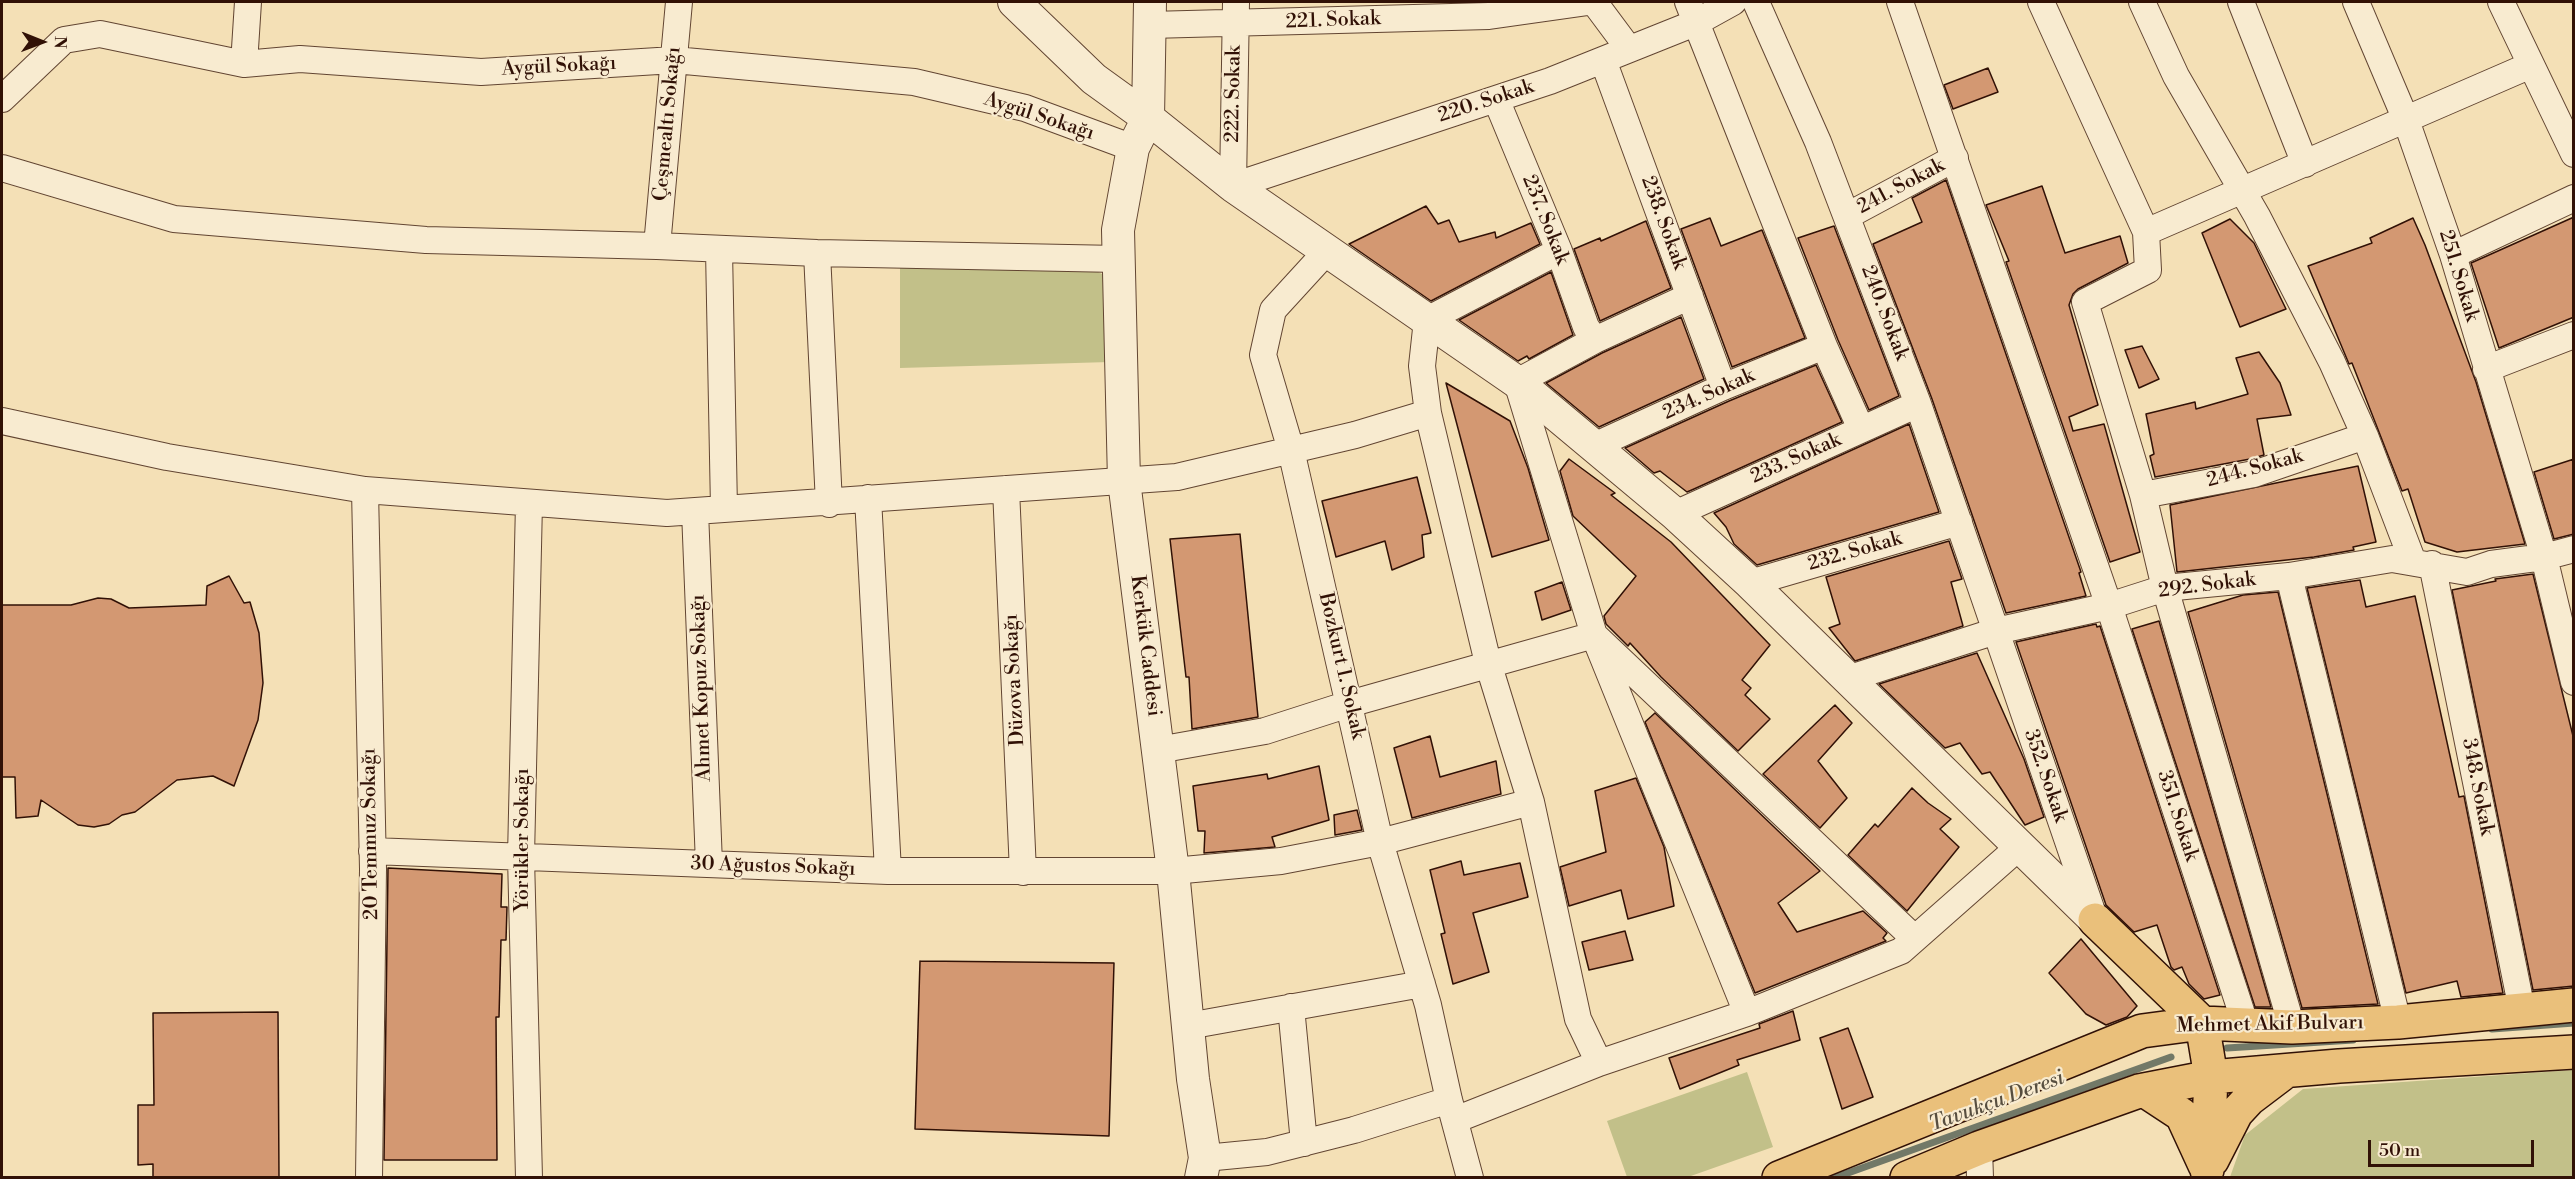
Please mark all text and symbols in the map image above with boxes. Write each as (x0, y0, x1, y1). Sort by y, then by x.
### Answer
street label: 221. Sokak (1285, 7, 1381, 35)
north arrow (12, 12, 72, 72)
text: N (50, 36, 70, 49)
street label: 222. Sokak (1221, 45, 1247, 143)
street label: Çeşmealtı Sokağı (649, 46, 687, 202)
street label: Aygül Sokağı (501, 52, 617, 82)
street label: 220. Sokak (1435, 75, 1537, 129)
street label: Aygül Sokağı (981, 88, 1097, 146)
street label: 241. Sokak (1853, 154, 1949, 220)
street label: 237. Sokak (1516, 172, 1574, 268)
street label: 238. Sokak (1635, 173, 1691, 273)
street label: 251. Sokak (2433, 227, 2483, 325)
street label: 240. Sokak (1855, 262, 1913, 364)
street label: 234. Sokak (1660, 364, 1758, 426)
street label: 233. Sokak (1747, 428, 1845, 490)
street label: 244. Sokak (2204, 445, 2306, 493)
street label: 232. Sokak (1805, 527, 1905, 577)
street label: 292. Sokak (2157, 568, 2257, 604)
street label: Kerkük Caddesi (1124, 574, 1166, 718)
street label: Bozkurt 1. Sokak (1312, 590, 1370, 742)
street label: Ahmet Kopuz Sokağı (687, 594, 717, 782)
street label: Düzova Sokağı (1000, 613, 1030, 747)
street label: 352. Sokak (2018, 726, 2072, 826)
street label: 348. Sokak (2456, 736, 2498, 838)
street label: 20 Temmuz Sokağı (357, 748, 385, 920)
street label: Yörükler Sokağı (511, 768, 535, 912)
street label: 351. Sokak (2151, 768, 2203, 864)
street label: 30 Ağustos Sokağı (690, 852, 856, 882)
street label: Mehmet Akif Bulvarı (2176, 1011, 2364, 1039)
water label: Tavukçu Deresi (1926, 1066, 2068, 1138)
scale bar (2371, 1128, 2538, 1166)
text: 50 m (2379, 1139, 2420, 1162)

